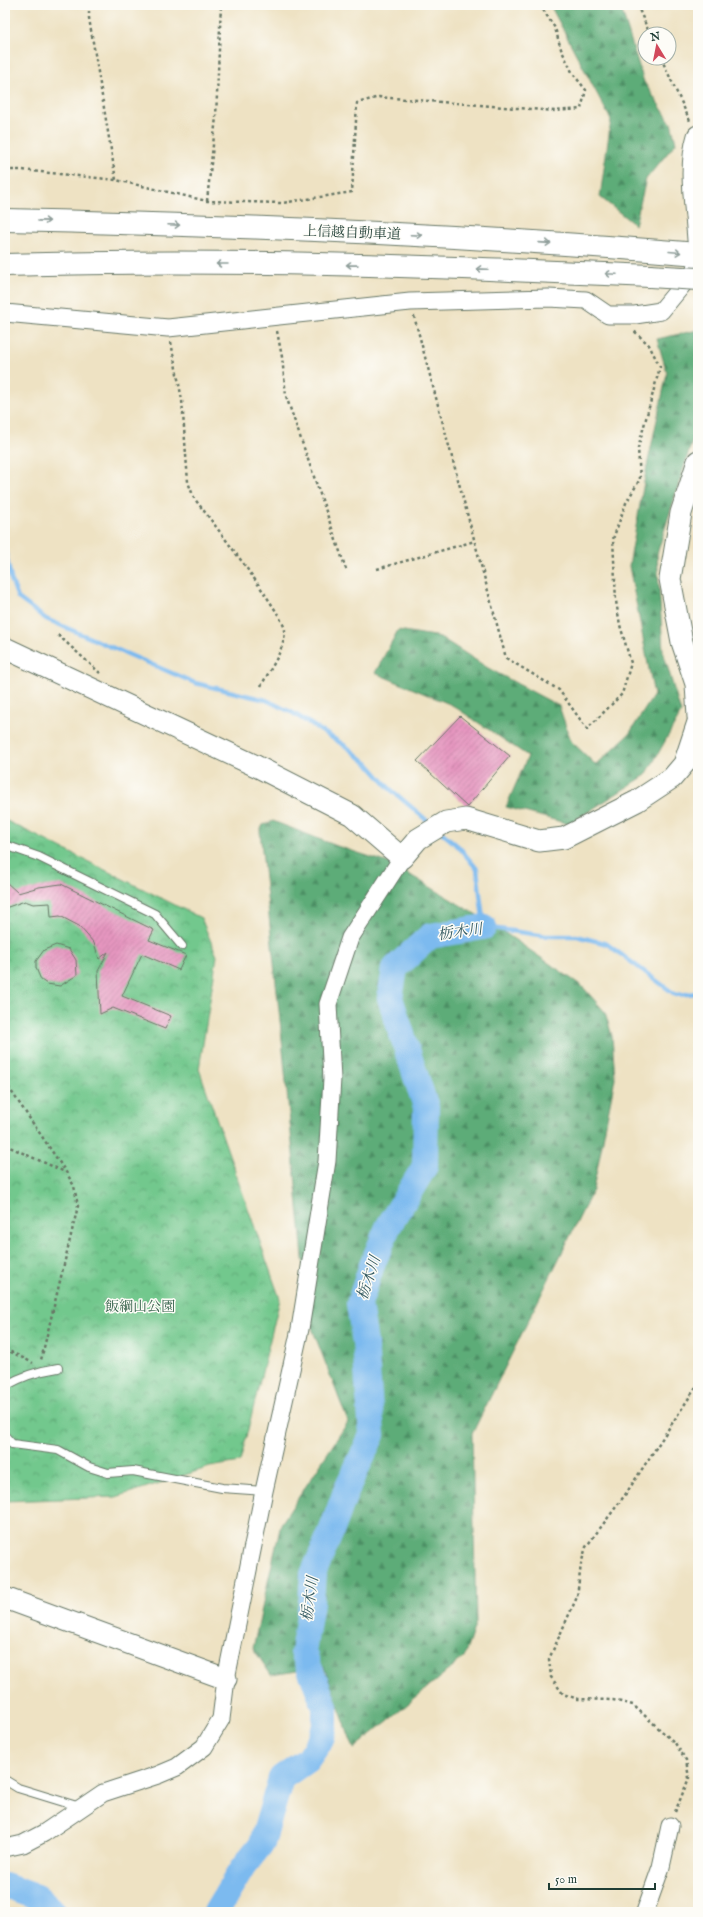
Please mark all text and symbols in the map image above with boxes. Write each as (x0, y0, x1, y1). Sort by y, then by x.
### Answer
north arrow (637, 26, 677, 66)
text: N (649, 29, 662, 45)
one-way arrow (37, 217, 50, 225)
one-way arrow (167, 221, 180, 229)
street label: 上信越自動車道 (303, 222, 401, 244)
one-way arrow (409, 232, 422, 239)
one-way arrow (538, 240, 551, 247)
one-way arrow (668, 249, 681, 256)
one-way arrow (216, 260, 229, 268)
one-way arrow (346, 261, 359, 269)
one-way arrow (476, 265, 489, 273)
one-way arrow (605, 270, 618, 278)
water label: 栃木川 (436, 919, 486, 945)
water label: 栃木川 (353, 1252, 386, 1302)
park label: 飯綱山公園 (105, 1298, 175, 1316)
water label: 栃木川 (297, 1573, 323, 1623)
scale bar (549, 1865, 655, 1891)
text: 50 m (555, 1872, 577, 1887)

